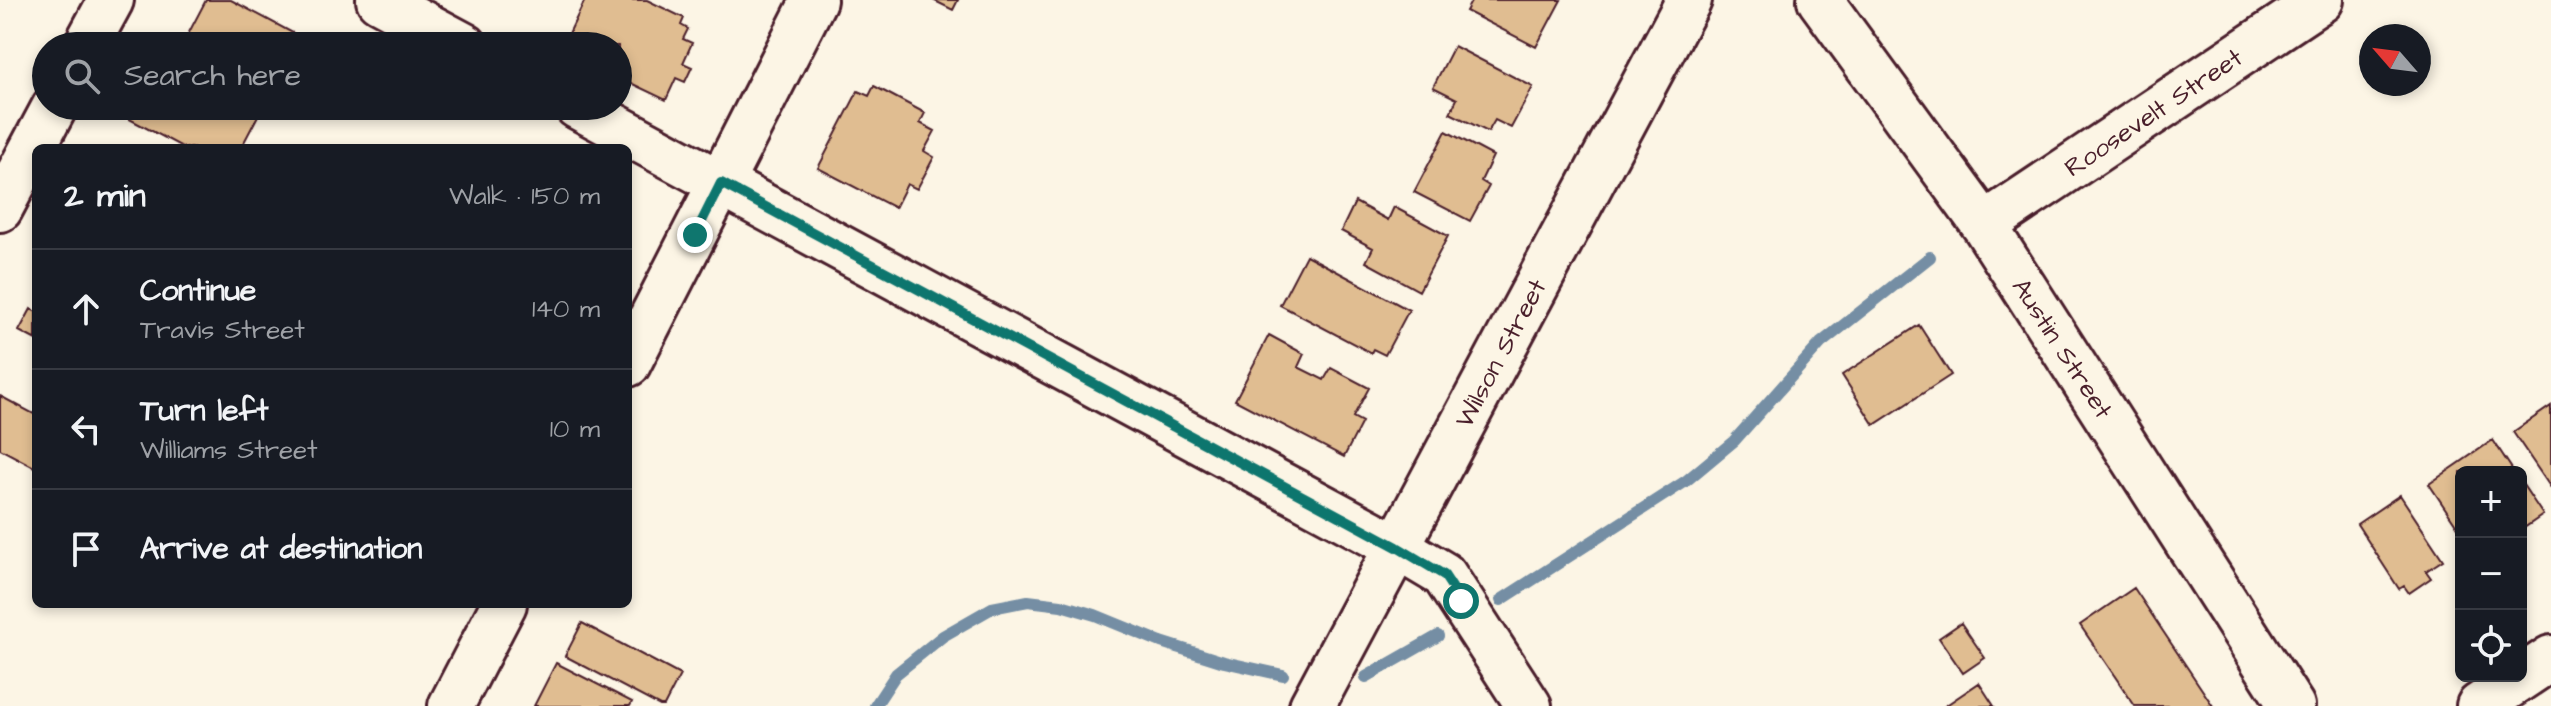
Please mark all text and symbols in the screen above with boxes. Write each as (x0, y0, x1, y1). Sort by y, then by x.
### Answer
north arrow (2359, 24, 2431, 96)
search box (32, 32, 632, 120)
street label: Roosevelt Street (2057, 40, 2250, 186)
icon: search (60, 54, 104, 98)
text: Search here (124, 55, 301, 97)
text: 2 min (64, 172, 146, 220)
text: Walk · 150 m (449, 178, 600, 214)
route end (677, 217, 713, 253)
text: Continue (140, 270, 256, 312)
street label: Austin Street (2003, 271, 2121, 426)
street label: Wilson Street (1447, 272, 1555, 434)
icon: ahead (64, 287, 108, 331)
text: 140 m (532, 291, 600, 327)
text: Travis Street (140, 312, 305, 348)
text: Turn left (140, 390, 268, 432)
icon: left (64, 407, 108, 451)
text: 10 m (550, 411, 600, 447)
text: Williams Street (140, 432, 318, 468)
map controls (2455, 466, 2527, 682)
button: + (2455, 466, 2527, 538)
icon: arrive (64, 527, 108, 571)
text: Arrive at destination (140, 528, 422, 570)
button: − (2455, 538, 2527, 610)
route start (1443, 583, 1479, 619)
button: locate (2455, 610, 2527, 682)

